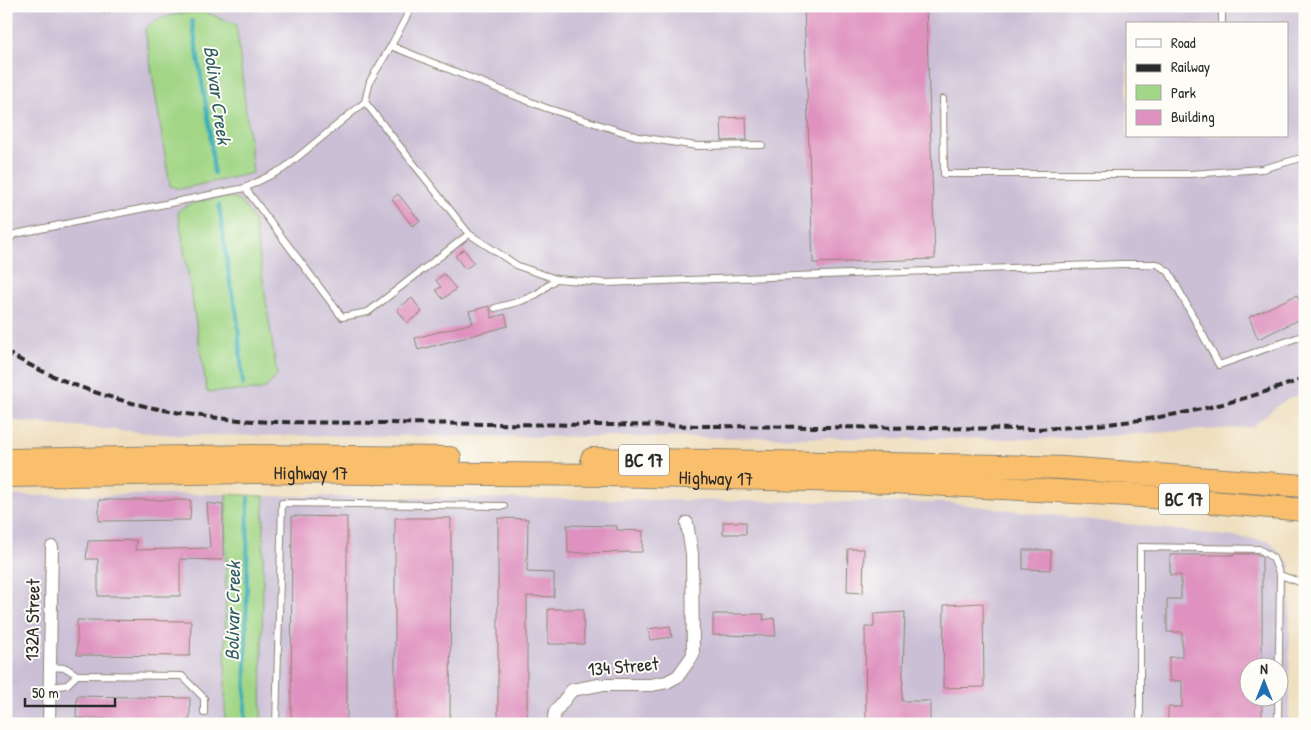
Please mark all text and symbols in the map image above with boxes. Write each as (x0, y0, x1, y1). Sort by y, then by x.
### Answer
legend (1126, 22, 1288, 138)
text: Road (1171, 32, 1196, 53)
water label: Bolivar Creek (198, 44, 238, 148)
text: Railway (1171, 56, 1210, 77)
text: Park (1171, 82, 1196, 103)
text: Building (1171, 106, 1215, 127)
road number: BC 17 (619, 444, 669, 476)
street label: Highway 17 (274, 459, 348, 486)
street label: Highway 17 (678, 464, 754, 492)
road number: BC 17 (1159, 484, 1209, 514)
water label: Bolivar Creek (218, 560, 246, 661)
street label: 132A Street (18, 578, 46, 661)
street label: 134 Street (586, 650, 660, 682)
north arrow (1238, 658, 1288, 708)
text: N (1260, 659, 1268, 678)
scale bar (25, 675, 115, 707)
text: 50 m (32, 682, 59, 703)

